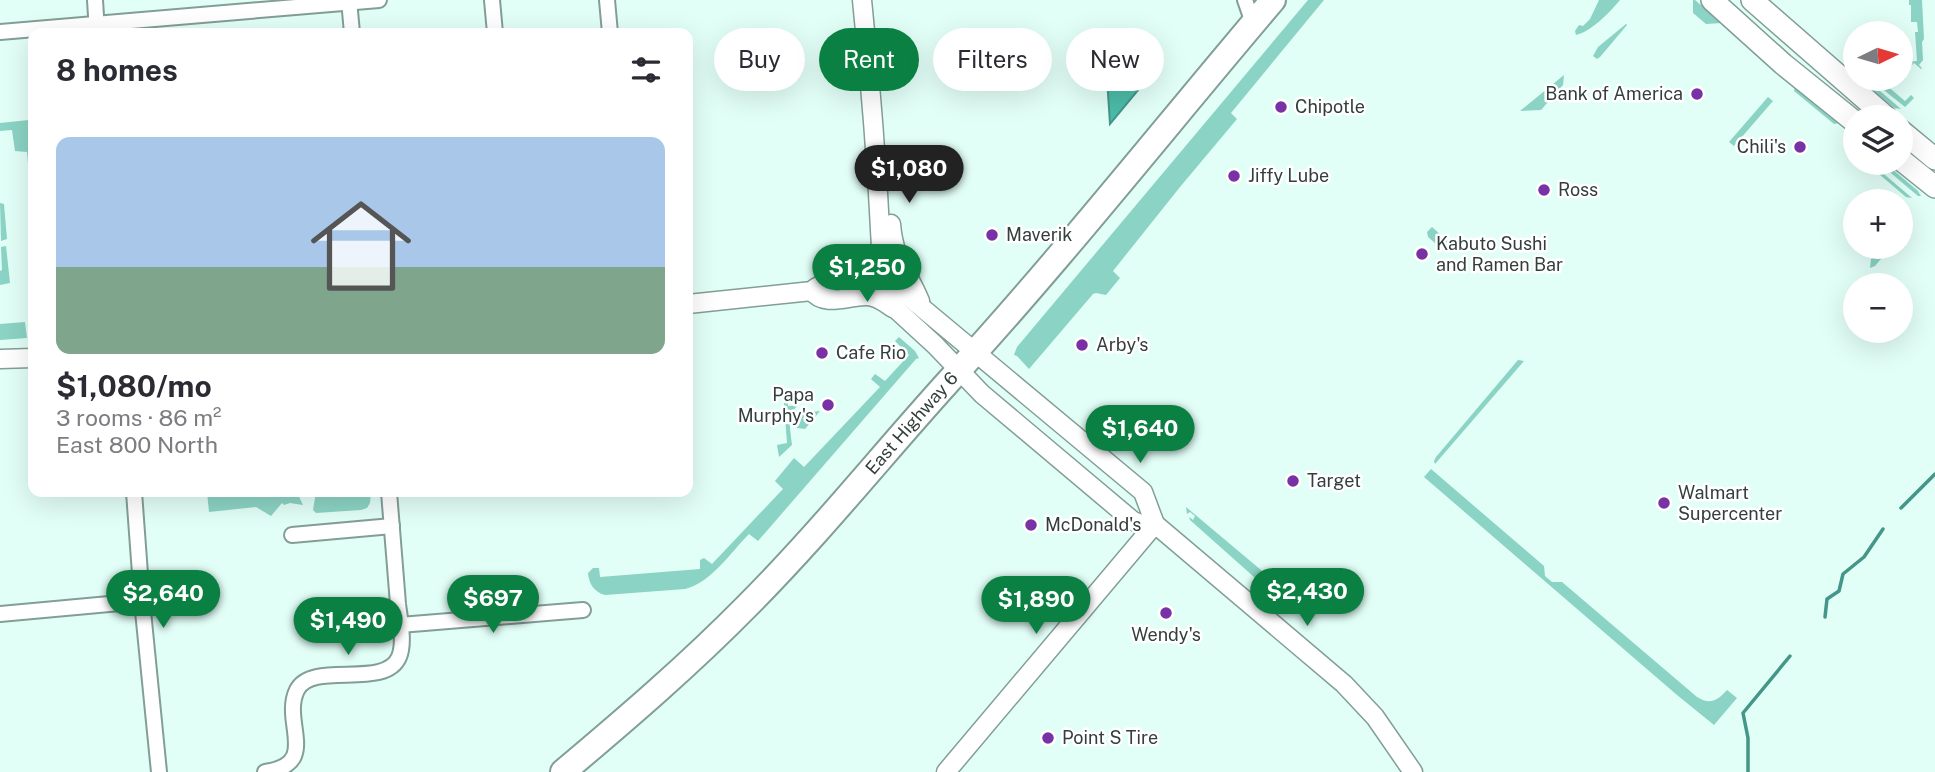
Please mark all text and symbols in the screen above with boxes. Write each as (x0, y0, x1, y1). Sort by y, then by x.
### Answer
north arrow (1843, 21, 1913, 91)
map controls (1843, 21, 1913, 343)
chip: Buy (714, 28, 805, 91)
chip: Rent (819, 28, 919, 91)
chip: Filters (933, 28, 1052, 91)
chip: New (1066, 28, 1164, 91)
icon: filters (627, 51, 665, 89)
text: 8 homes (56, 52, 178, 88)
place label: Bank of America (1545, 83, 1683, 104)
marker: Bank of America (1689, 86, 1705, 102)
place label: Chipotle (1295, 96, 1365, 117)
marker: Chipotle (1273, 99, 1289, 115)
button: layers (1843, 105, 1913, 175)
place label: Chili's (1737, 136, 1786, 157)
marker: Chili's (1792, 139, 1808, 155)
pin: $1,080 (852, 146, 966, 205)
text: $1,080 (871, 154, 947, 181)
place label: Jiffy Lube (1248, 165, 1329, 186)
marker: Jiffy Lube (1226, 168, 1242, 184)
place label: Ross (1558, 179, 1598, 200)
marker: Ross (1536, 182, 1552, 198)
icon: home (298, 183, 424, 309)
button: + (1843, 189, 1913, 259)
place label: Maverik (1006, 224, 1072, 245)
marker: Maverik (984, 227, 1000, 243)
place label: Kabuto Sushi and Ramen Bar (1436, 233, 1563, 275)
pin: $1,250 (810, 244, 924, 304)
marker: Kabuto Sushi and Ramen Bar (1414, 246, 1430, 262)
text: $1,250 (828, 253, 906, 280)
button: − (1843, 273, 1913, 343)
place label: Arby's (1096, 334, 1148, 355)
marker: Arby's (1074, 337, 1090, 353)
place label: Cafe Rio (836, 342, 906, 363)
marker: Cafe Rio (814, 345, 830, 361)
street label: East Highway 6 (861, 367, 962, 478)
text: $1,080/mo (56, 368, 212, 404)
place label: Papa Murphy's (738, 384, 814, 426)
marker: Papa Murphy's (820, 397, 836, 413)
text: 3 rooms · 86 m² (56, 404, 222, 431)
pin: $1,640 (1083, 406, 1197, 465)
text: $1,640 (1102, 414, 1178, 441)
text: East 800 North (56, 431, 218, 458)
place label: Target (1307, 470, 1361, 491)
marker: Target (1285, 473, 1301, 489)
place label: Walmart Supercenter (1678, 482, 1782, 524)
marker: Walmart Supercenter (1656, 495, 1672, 511)
place label: McDonald's (1045, 514, 1141, 535)
marker: McDonald's (1023, 517, 1039, 533)
pin: $2,430 (1250, 568, 1364, 628)
pin: $2,640 (106, 570, 220, 630)
pin: $697 (452, 576, 534, 635)
pin: $1,890 (979, 576, 1093, 636)
text: $2,430 (1266, 577, 1348, 604)
text: $2,640 (122, 579, 204, 606)
text: $697 (463, 584, 523, 611)
text: $1,890 (997, 585, 1075, 612)
pin: $1,490 (291, 598, 405, 657)
marker: Wendy's (1158, 605, 1174, 621)
text: $1,490 (310, 606, 386, 633)
place label: Wendy's (1131, 624, 1201, 645)
place label: Point S Tire (1062, 727, 1158, 748)
marker: Point S Tire (1040, 730, 1056, 746)

